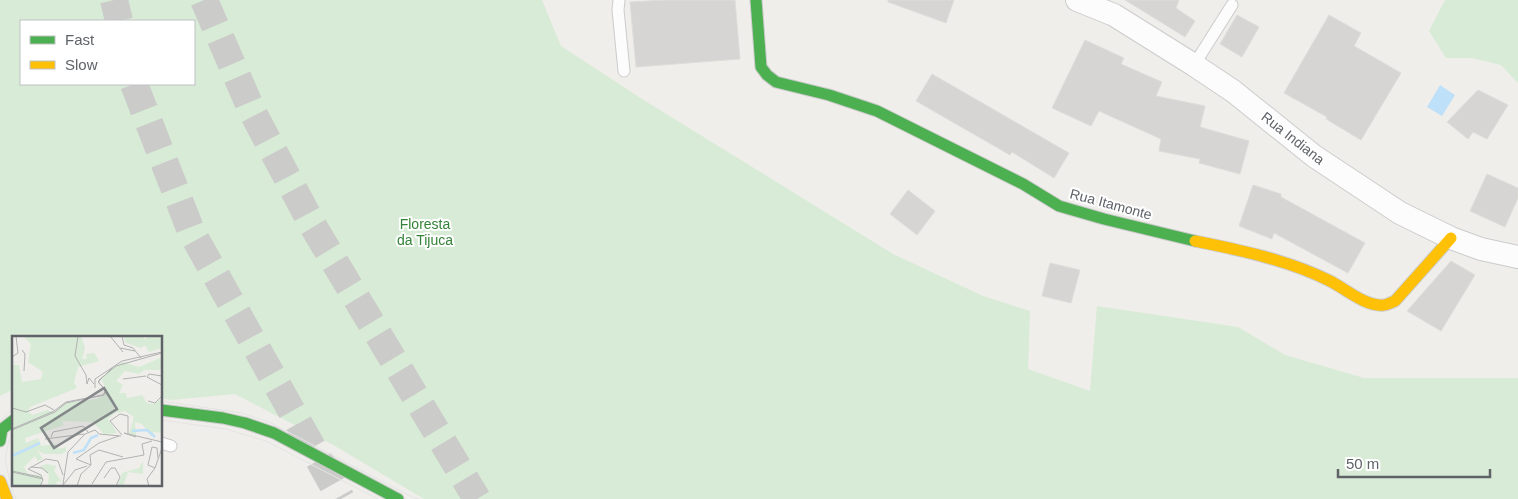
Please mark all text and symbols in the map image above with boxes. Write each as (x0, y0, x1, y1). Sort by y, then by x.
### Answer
legend (20, 20, 195, 85)
text: Fast (65, 31, 95, 48)
text: Slow (65, 56, 98, 73)
street label: Rua Indiana (1258, 108, 1328, 168)
street label: Rua Itamonte (1068, 185, 1154, 223)
park label: Floresta da Tijuca (397, 216, 453, 248)
inset map (12, 336, 162, 486)
scale bar (1338, 446, 1490, 478)
text: 50 m (1346, 455, 1379, 472)

